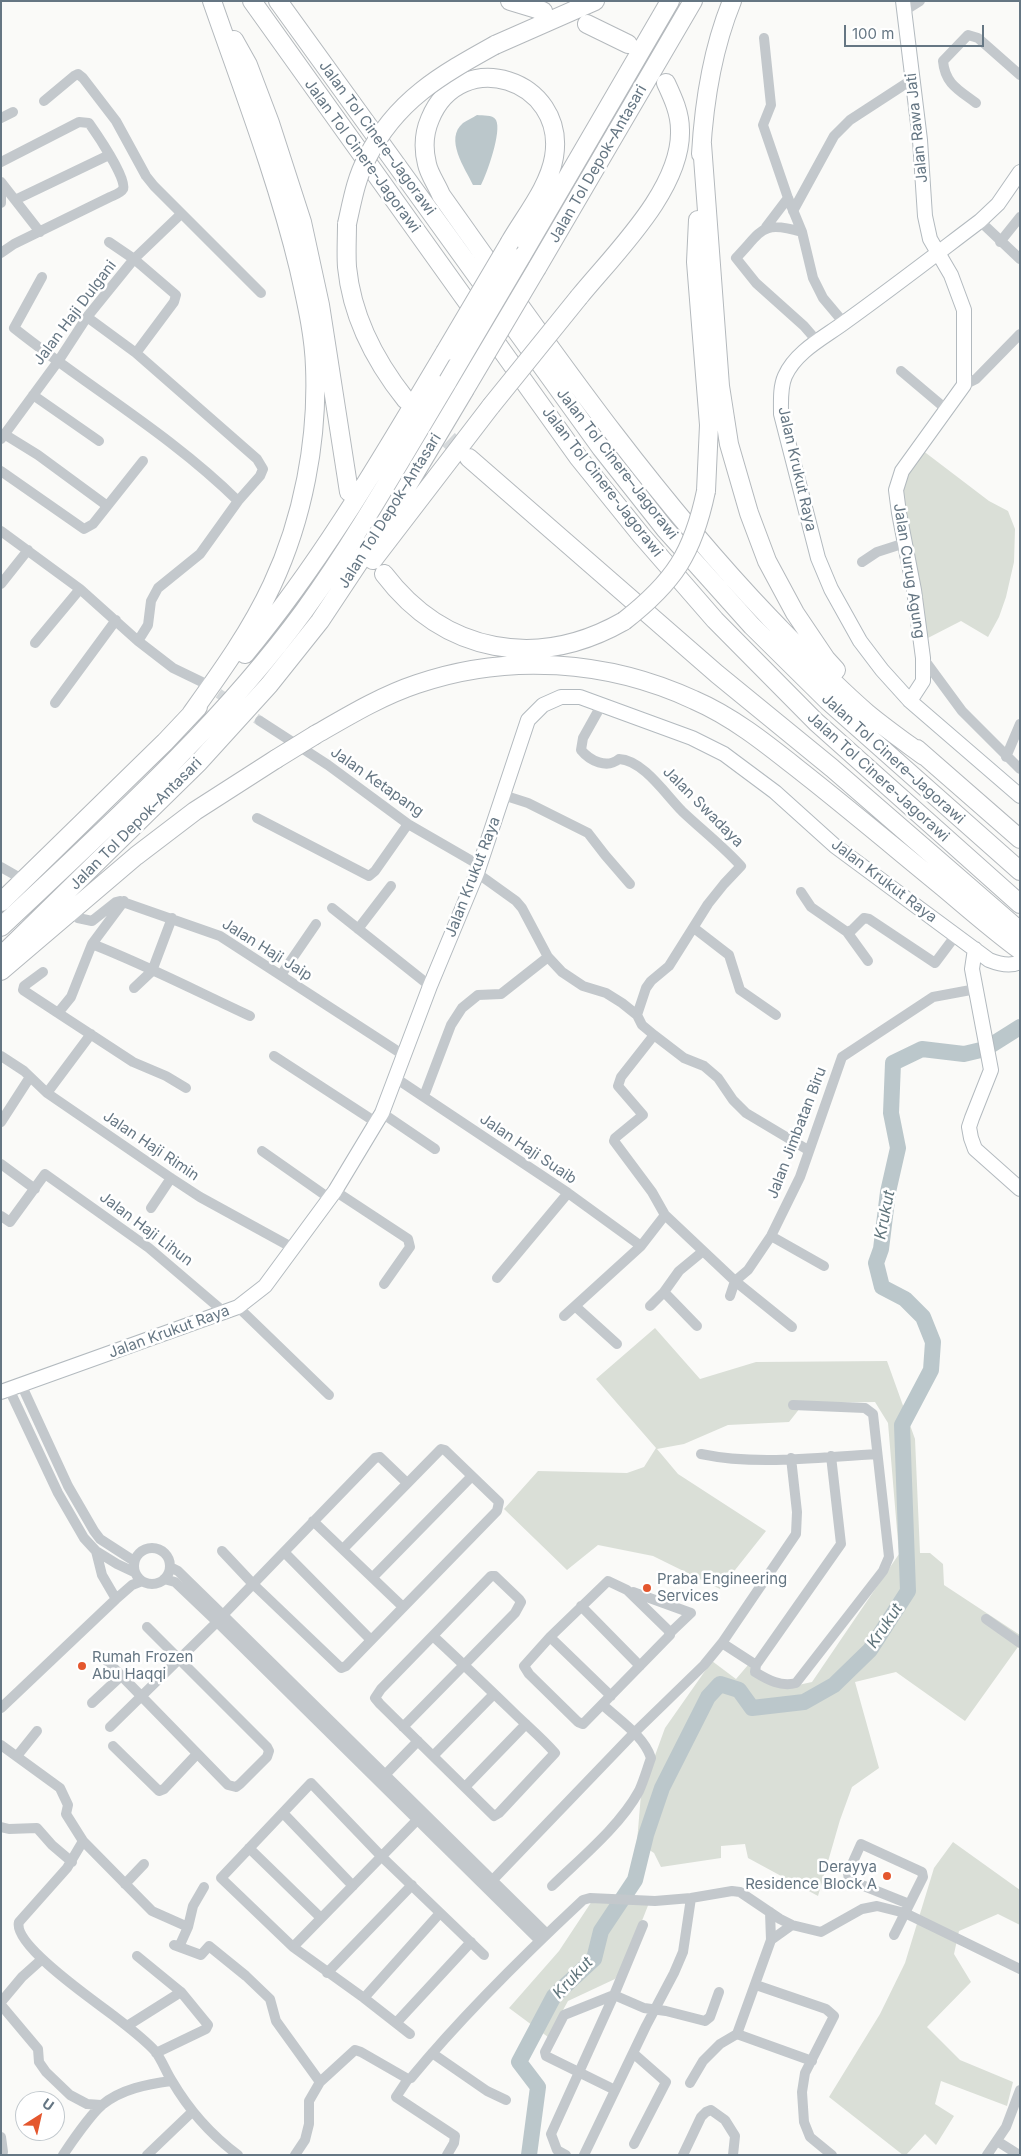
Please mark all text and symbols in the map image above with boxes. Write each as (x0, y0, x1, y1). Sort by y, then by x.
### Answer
scale bar (846, 15, 986, 47)
text: 100 m (852, 24, 894, 43)
street label: Jalan Tol Cinere–Jagorawi (315, 57, 439, 219)
street label: Jalan Rawa Jati (902, 72, 932, 184)
street label: Jalan Tol Cinere-Jagorawi (300, 76, 424, 236)
street label: Jalan Tol Depok–Antasari (545, 82, 651, 246)
street label: Jalan Haji Dulgani (30, 257, 120, 369)
street label: Jalan Tol Cinere–Jagorawi (553, 385, 681, 543)
street label: Jalan Tol Cinere-Jagorawi (538, 403, 666, 561)
street label: Jalan Krukut Raya (774, 405, 820, 533)
street label: Jalan Tol Depok–Antasari (335, 430, 445, 592)
street label: Jalan Curug Agung (889, 502, 929, 640)
street label: Jalan Tol Cinere–Jagorawi (818, 690, 968, 828)
street label: Jalan Tol Cinere-Jagorawi (803, 708, 953, 846)
street label: Jalan Ketapang (327, 743, 427, 821)
street label: Jalan Tol Depok–Antasari (66, 754, 206, 894)
street label: Jalan Swadaya (659, 763, 747, 851)
street label: Jalan Krukut Raya (442, 814, 504, 940)
street label: Jalan Krukut Raya (828, 835, 940, 927)
street label: Jalan Haji Jaip (219, 915, 315, 985)
street label: Jalan Jimbatan Biru (764, 1065, 830, 1201)
street label: Jalan Haji Rimin (100, 1107, 202, 1185)
street label: Jalan Haji Suaib (476, 1110, 580, 1188)
street label: Jalan Haji Lihun (96, 1188, 196, 1270)
water label: Krukut (871, 1189, 899, 1241)
street label: Jalan Krukut Raya (106, 1302, 232, 1362)
place label: Praba Engineering Services (657, 1570, 787, 1605)
marker: Praba Engineering Services (641, 1582, 653, 1594)
water label: Krukut (863, 1600, 907, 1652)
place label: Rumah Frozen Abu Haqqi (92, 1648, 193, 1683)
marker: Rumah Frozen Abu Haqqi (76, 1660, 88, 1672)
place label: Derayya Residence Block A (745, 1858, 877, 1893)
marker: Derayya Residence Block A (881, 1870, 893, 1882)
water label: Krukut (549, 1953, 597, 2003)
north arrow (15, 2091, 65, 2141)
text: U (39, 2094, 57, 2114)

